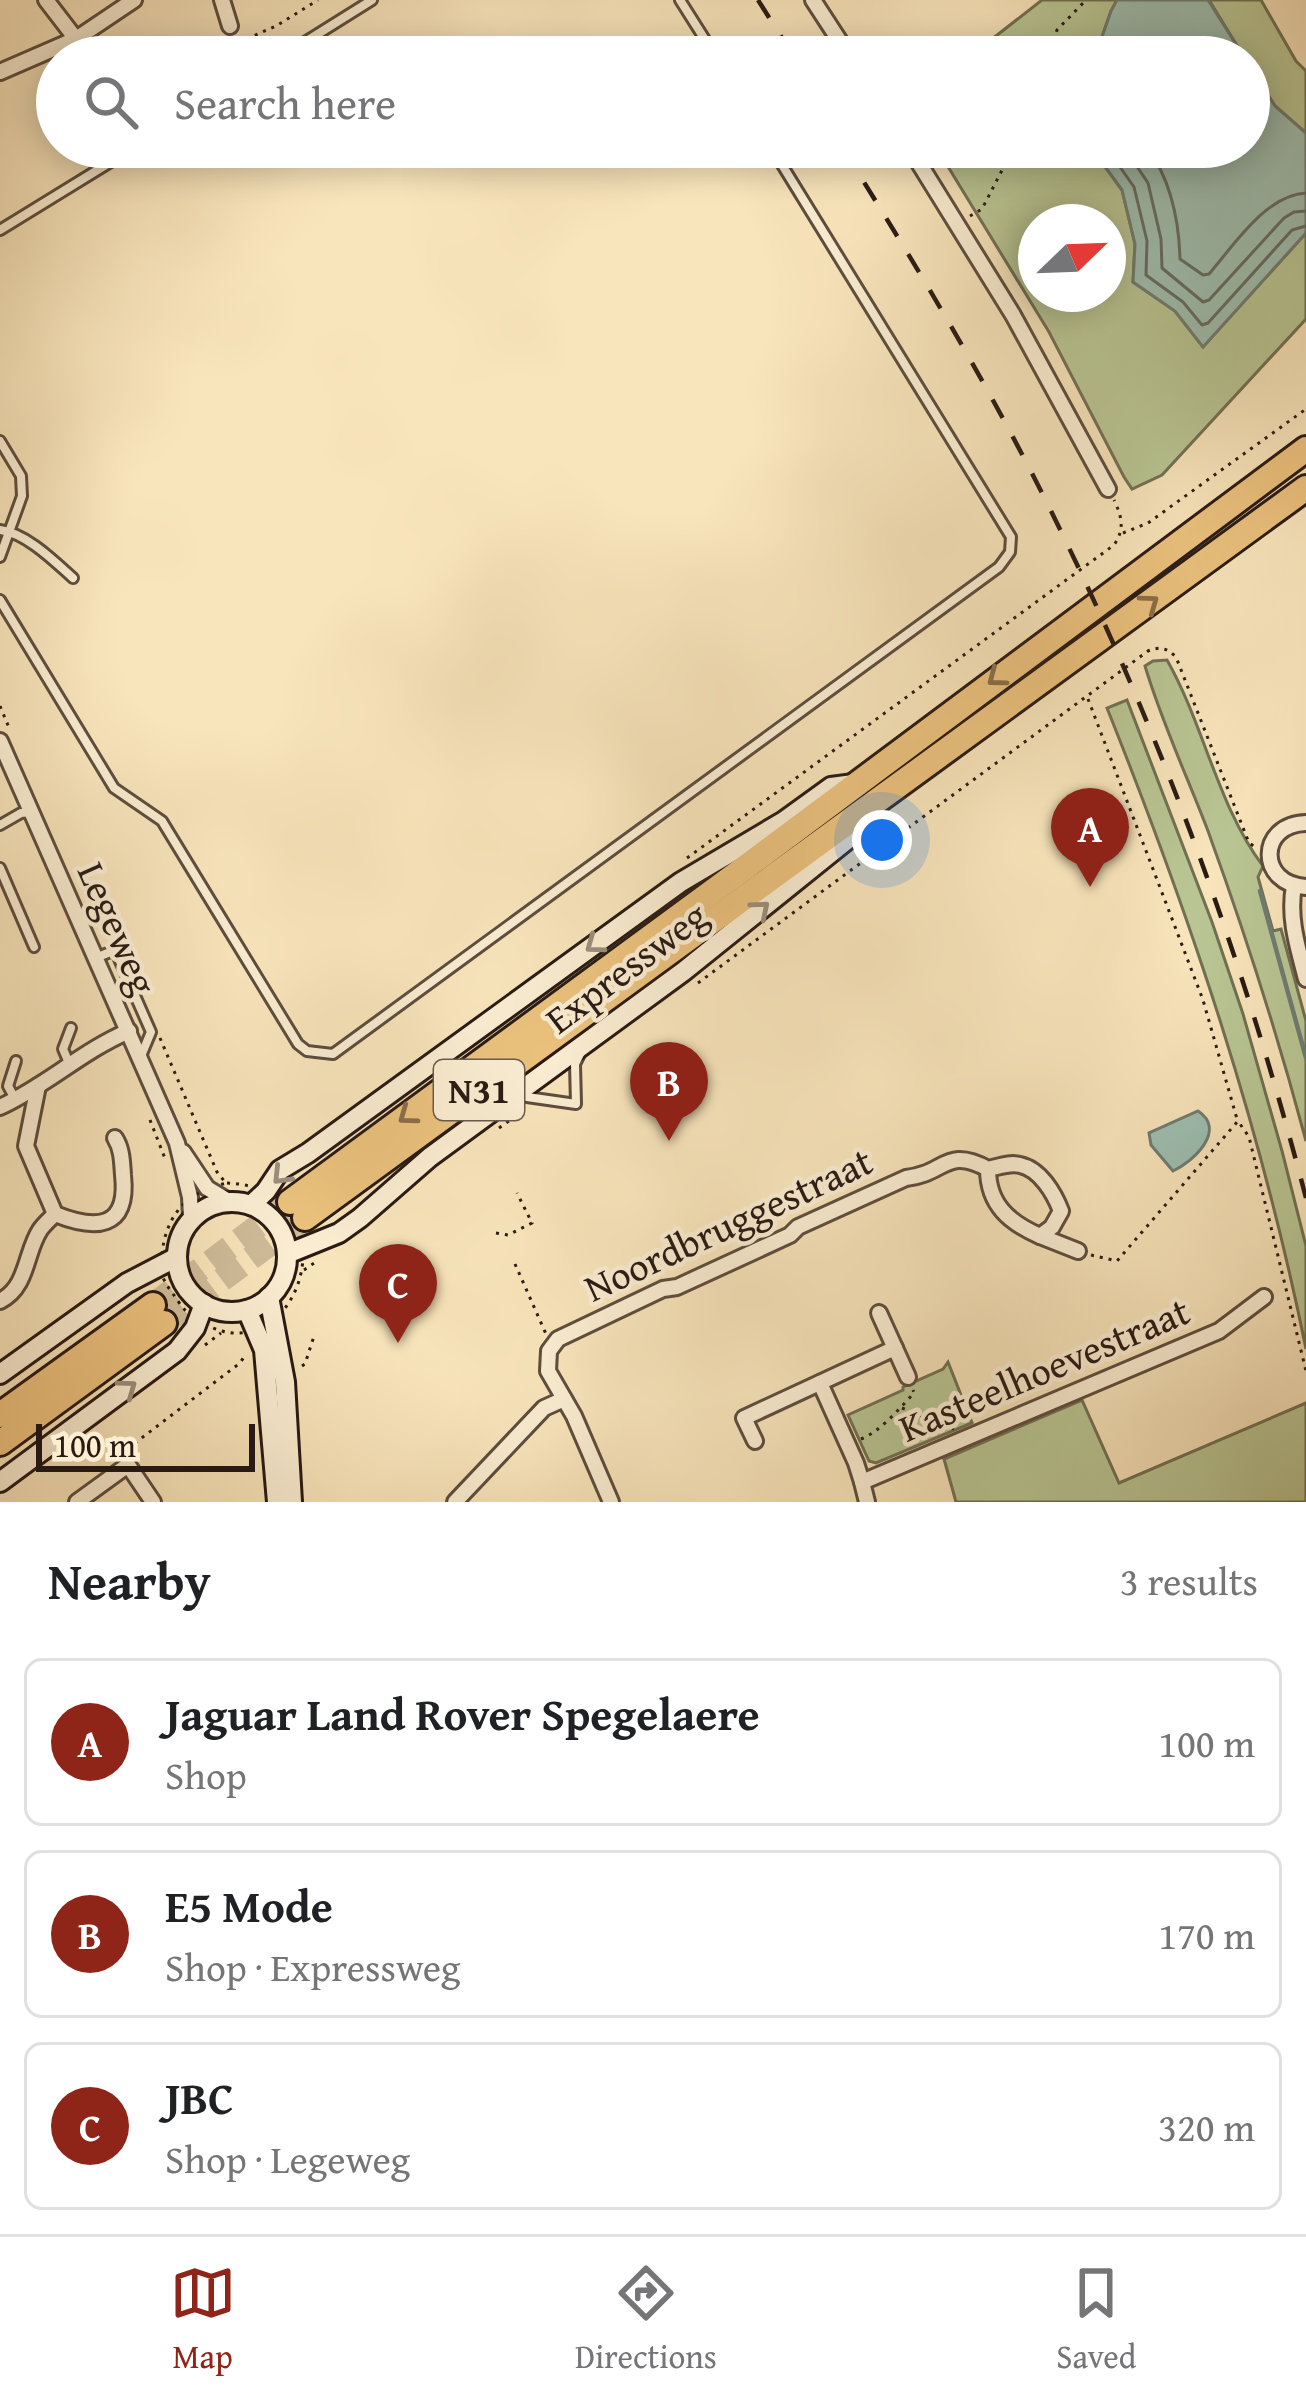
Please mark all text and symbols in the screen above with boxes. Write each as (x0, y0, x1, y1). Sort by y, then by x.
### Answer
search box (36, 36, 1270, 168)
icon: search (78, 69, 144, 135)
text: Search here (174, 70, 396, 135)
north arrow (1018, 204, 1126, 312)
one-way arrow (1137, 595, 1158, 617)
one-way arrow (988, 663, 1009, 685)
pin: A (1051, 788, 1129, 887)
your location (852, 810, 912, 870)
street label: Legeweg (64, 852, 173, 1004)
street label: Expressweg (533, 886, 719, 1047)
one-way arrow (747, 901, 769, 923)
one-way arrow (586, 931, 607, 953)
pin: B (630, 1042, 708, 1141)
road number: N31 (434, 1060, 524, 1120)
one-way arrow (399, 1101, 420, 1123)
street label: Noordbruggestraat (574, 1132, 881, 1315)
one-way arrow (273, 1162, 295, 1184)
pin: C (359, 1244, 437, 1343)
street label: Kasteelhoevestraat (890, 1281, 1198, 1455)
one-way arrow (115, 1381, 136, 1403)
scale bar (36, 1418, 255, 1471)
text: 100 m (54, 1421, 136, 1469)
text: Nearby (48, 1543, 211, 1618)
text: 3 results (1120, 1552, 1258, 1609)
text: Jaguar Land Rover Spegelaere (165, 1681, 760, 1746)
text: A (78, 1714, 102, 1771)
text: 100 m (1158, 1714, 1255, 1771)
text: Shop (165, 1746, 247, 1803)
text: E5 Mode (165, 1873, 333, 1938)
text: B (78, 1906, 102, 1963)
text: 170 m (1158, 1906, 1255, 1963)
text: Shop · Expressweg (165, 1938, 461, 1995)
text: JBC (165, 2065, 234, 2130)
text: C (79, 2098, 101, 2155)
text: 320 m (1158, 2098, 1255, 2155)
text: Shop · Legeweg (165, 2130, 410, 2187)
tab: Map (170, 2260, 236, 2380)
tab: Directions (575, 2260, 717, 2380)
tab: Saved (1056, 2260, 1136, 2380)

